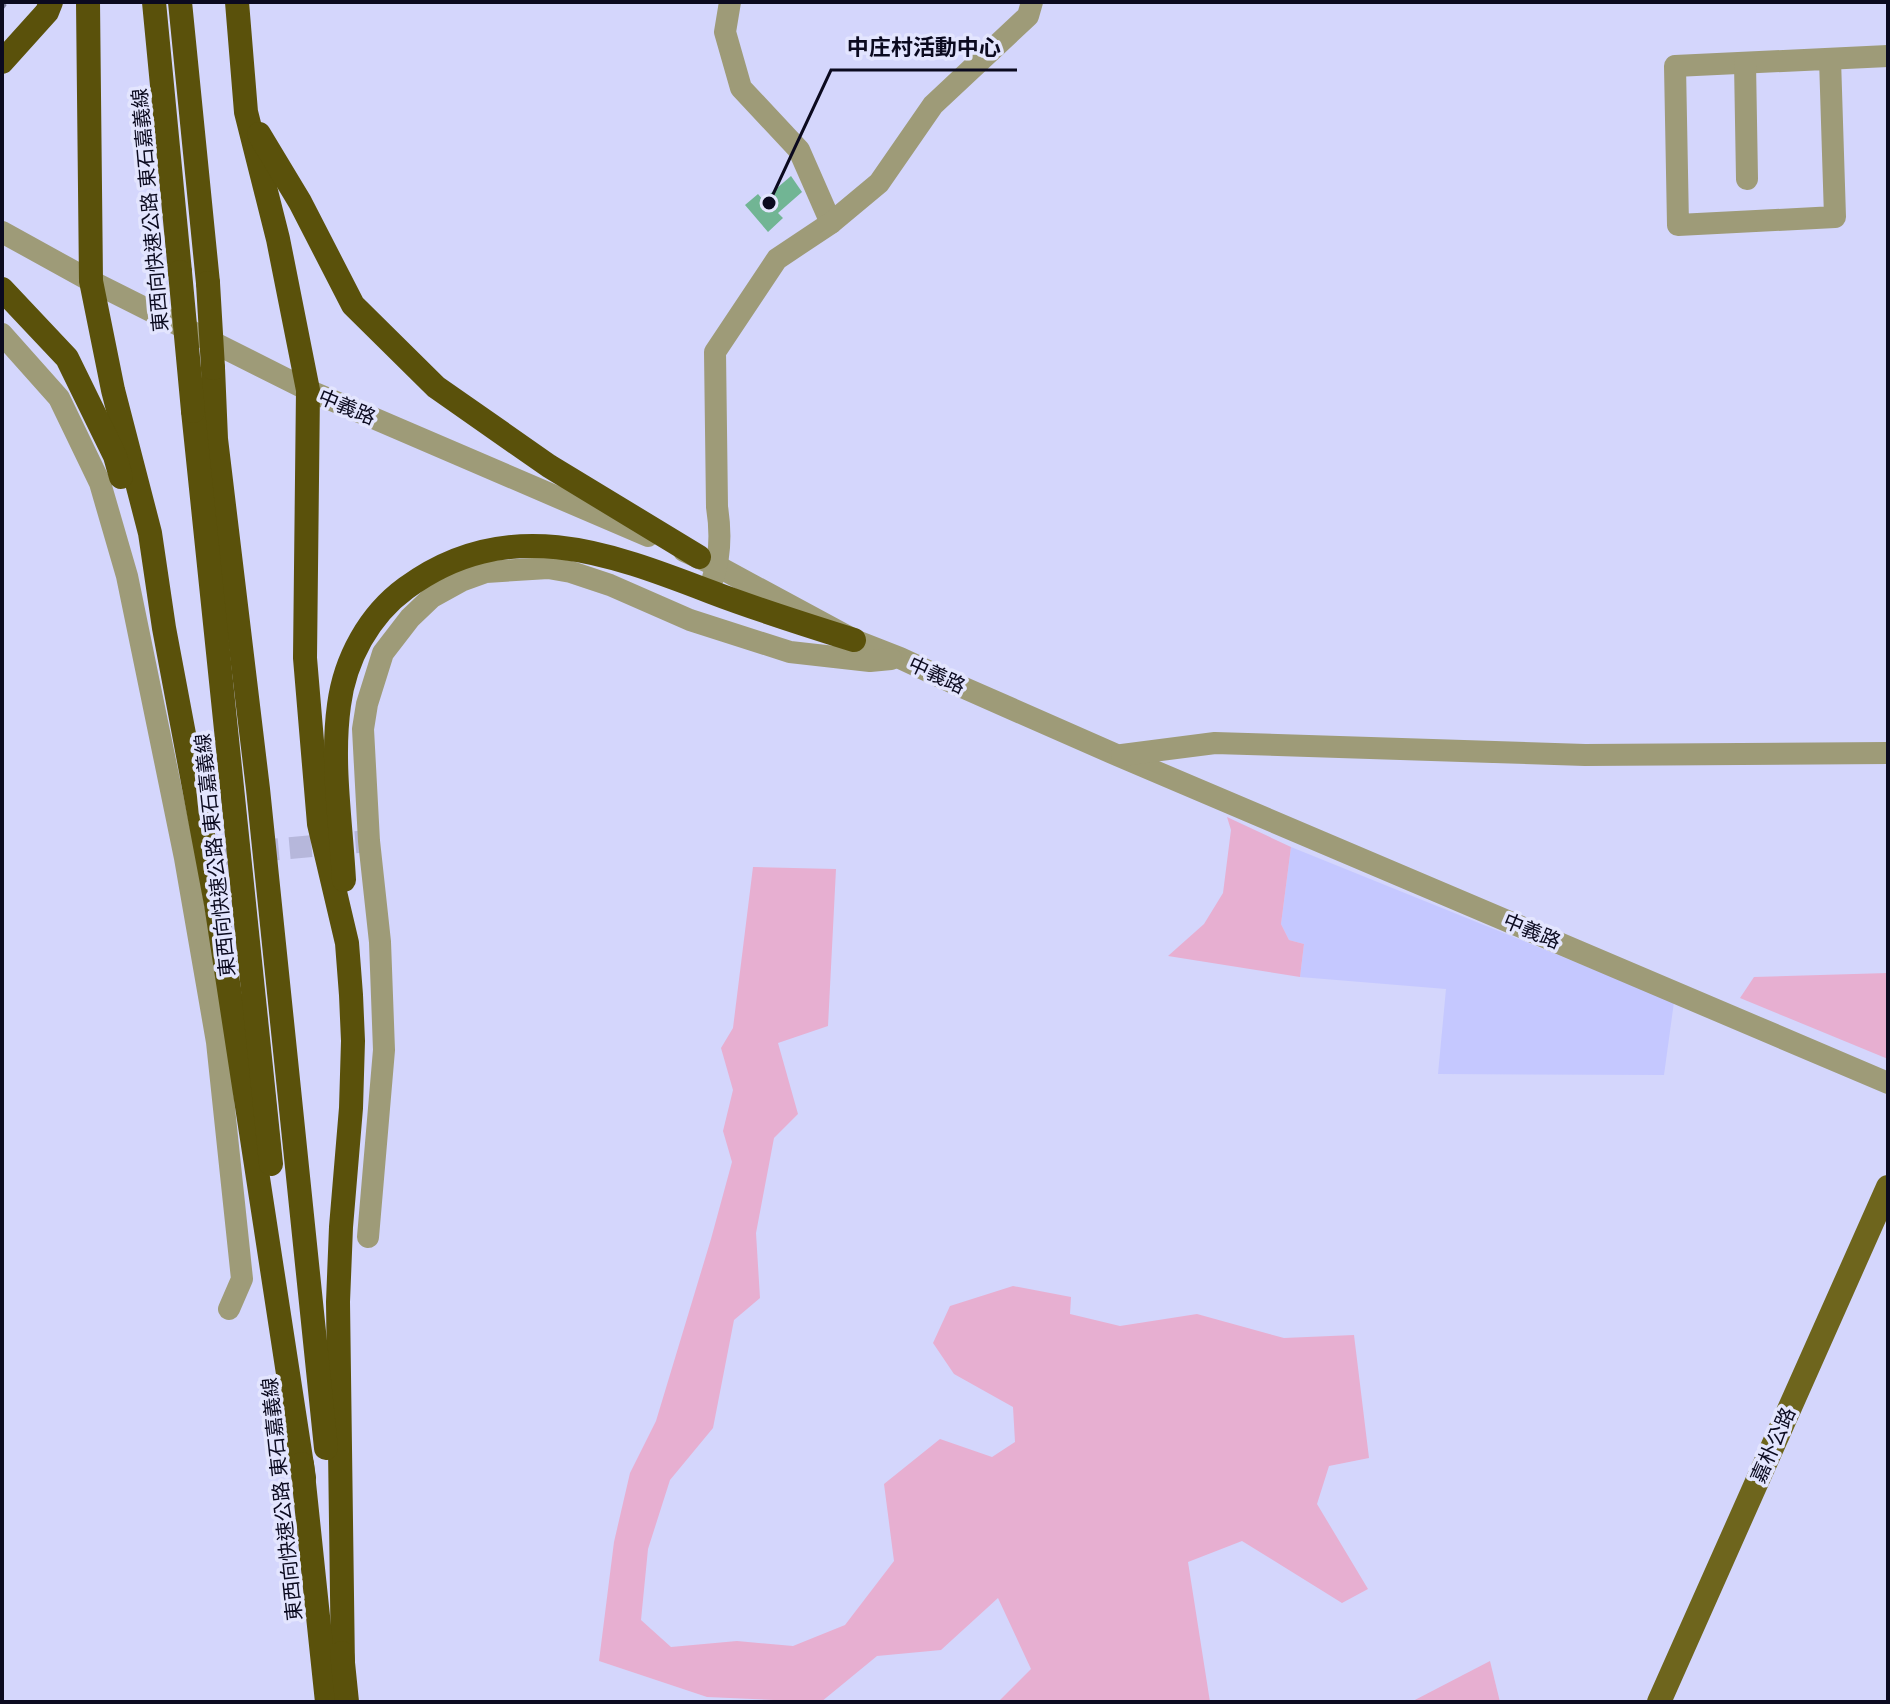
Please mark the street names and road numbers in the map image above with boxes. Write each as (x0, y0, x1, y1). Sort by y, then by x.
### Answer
street label: 東西向快速公路 東石嘉義線 (127, 87, 173, 333)
street label: 中義路 (315, 384, 379, 430)
street label: 中義路 (905, 651, 969, 699)
street label: 東西向快速公路 東石嘉義線 (190, 732, 240, 978)
street label: 中義路 (1500, 908, 1564, 954)
street label: 東西向快速公路 東石嘉義線 (257, 1376, 307, 1622)
street label: 嘉朴公路 (1746, 1404, 1800, 1486)

